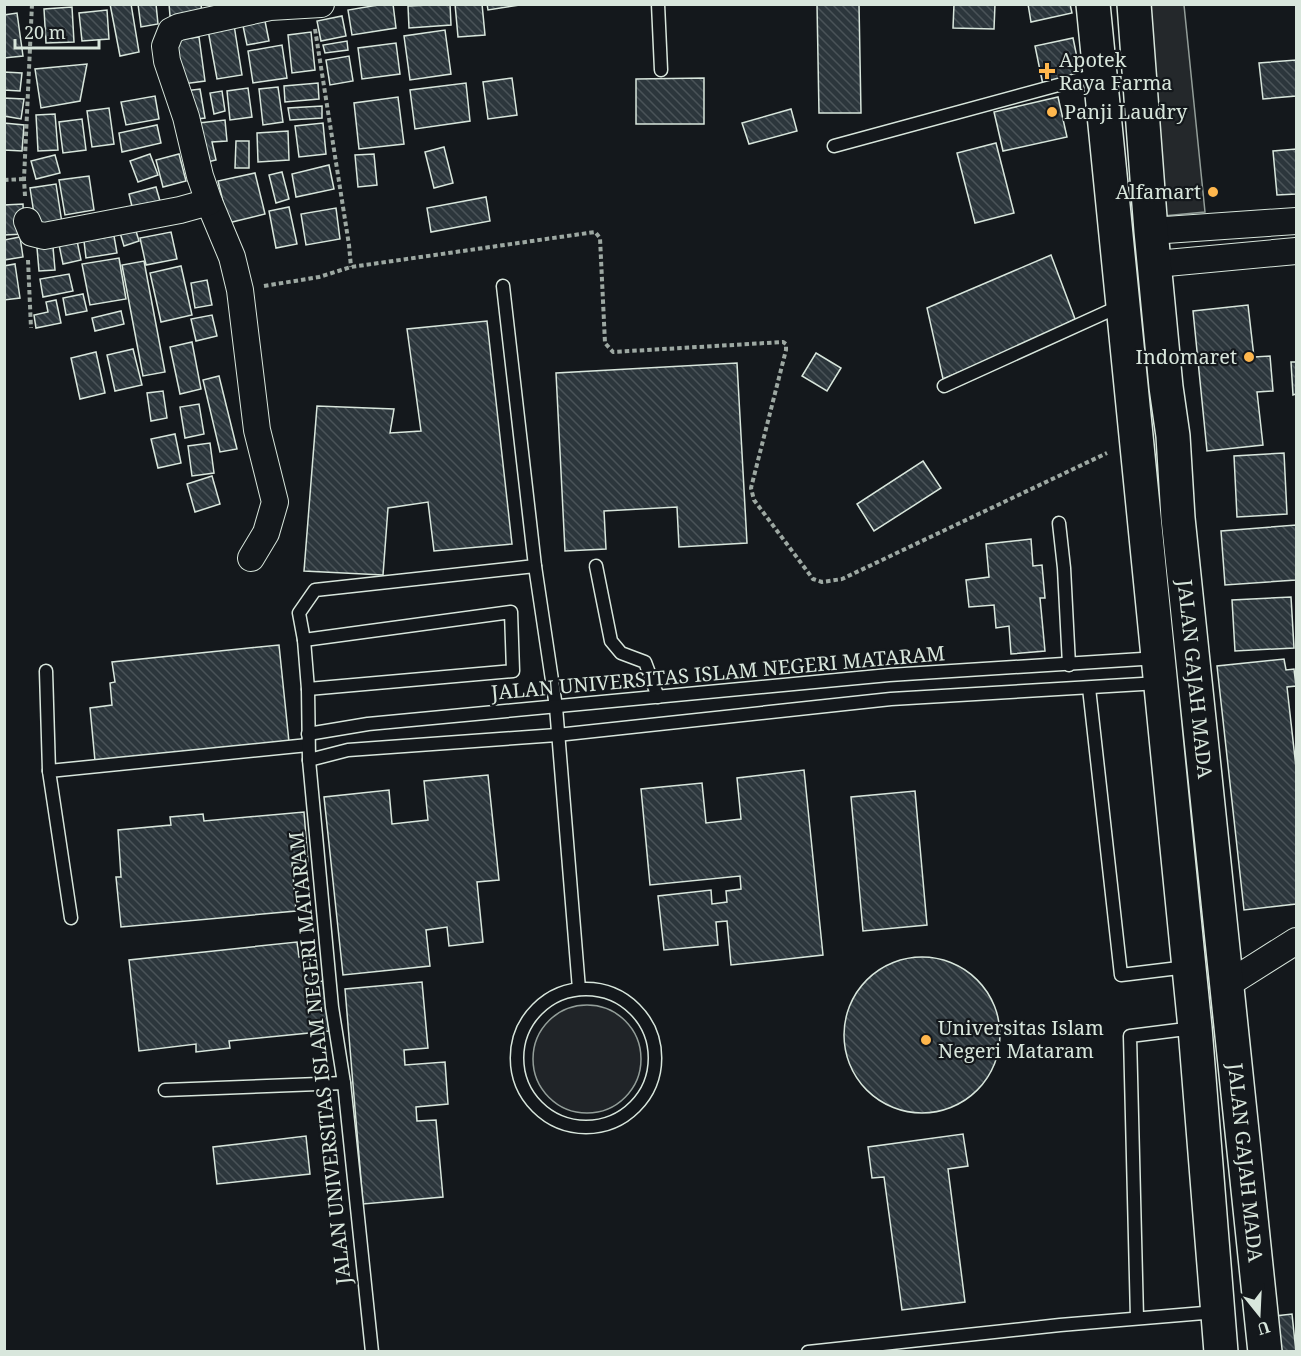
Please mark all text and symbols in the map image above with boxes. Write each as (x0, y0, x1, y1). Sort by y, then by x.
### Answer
scale bar (15, 12, 99, 50)
text: 20 m (24, 20, 66, 44)
place label: Apotek Raya Farma (1059, 46, 1173, 96)
marker: Apotek Raya Farma (1040, 64, 1054, 78)
place label: Panji Laudry (1064, 98, 1188, 125)
marker: Panji Laudry (1045, 105, 1059, 119)
place label: Alfamart (1115, 178, 1201, 205)
marker: Alfamart (1206, 185, 1220, 199)
place label: Indomaret (1136, 343, 1237, 370)
marker: Indomaret (1242, 350, 1256, 364)
street label: JALAN GAJAH MADA (1171, 577, 1219, 781)
street label: JALAN UNIVERSITAS ISLAM NEGERI MATARAM (489, 639, 946, 706)
street label: JALAN UNIVERSITAS ISLAM NEGERI MATARAM (282, 830, 357, 1287)
place label: Universitas Islam Negeri Mataram (938, 1014, 1104, 1064)
marker: Universitas Islam Negeri Mataram (919, 1033, 933, 1047)
street label: JALAN GAJAH MADA (1222, 1061, 1270, 1264)
north arrow (1229, 1284, 1289, 1344)
text: U (1255, 1316, 1273, 1341)

